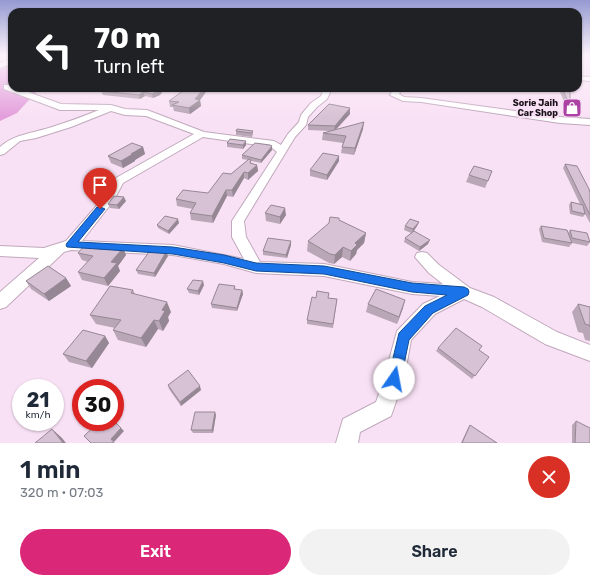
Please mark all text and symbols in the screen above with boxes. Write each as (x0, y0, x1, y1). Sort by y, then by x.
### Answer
text: 70 m (94, 22, 161, 55)
icon: left (28, 24, 80, 76)
text: Turn left (94, 56, 164, 78)
shop icon: Sorie Jaih Car Shop (561, 97, 583, 119)
place label: Sorie Jaih Car Shop (513, 98, 558, 118)
pin (83, 168, 117, 209)
icon: arrive (89, 174, 111, 196)
position arrow (373, 358, 415, 400)
speed limit sign: 30 (72, 379, 124, 431)
text: 21 (27, 388, 49, 412)
text: km/h (26, 409, 50, 421)
text: 1 min (20, 456, 80, 484)
button: close (528, 456, 570, 498)
text: 320 m · 07:03 (20, 485, 103, 500)
button: Exit (20, 529, 291, 575)
button: Share (299, 529, 570, 575)

